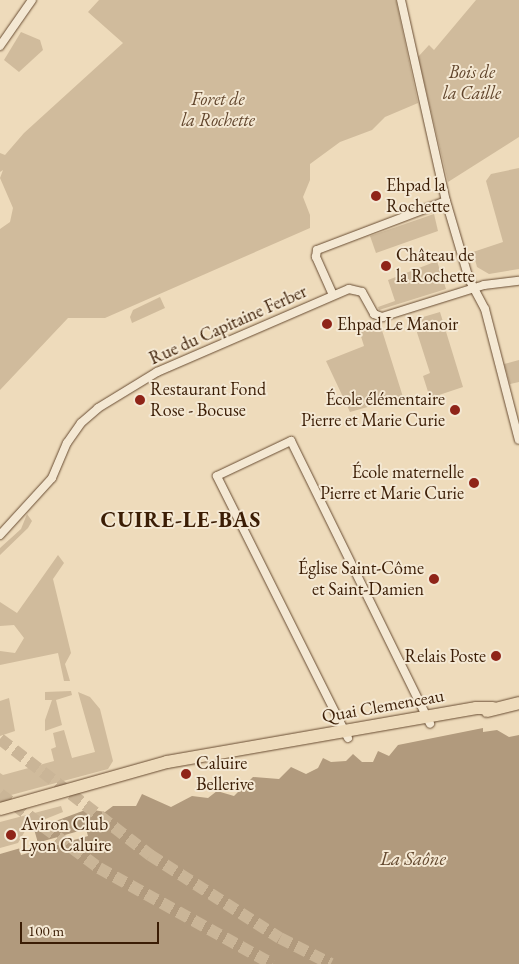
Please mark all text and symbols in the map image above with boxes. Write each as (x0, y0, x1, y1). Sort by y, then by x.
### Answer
park label: Bois de la Caille (443, 62, 501, 104)
park label: Foret de la Rochette (181, 89, 255, 132)
place label: Ehpad la Rochette (386, 175, 450, 218)
marker: Ehpad la Rochette (370, 190, 382, 202)
place label: Château de la Rochette (396, 245, 475, 288)
marker: Château de la Rochette (380, 260, 392, 272)
street label: Rue du Capitaine Ferber (146, 281, 310, 369)
place label: Ehpad Le Manoir (337, 313, 458, 335)
marker: Ehpad Le Manoir (321, 318, 333, 330)
place label: Restaurant Fond Rose - Bocuse (150, 379, 266, 422)
place label: École élémentaire Pierre et Marie Curie (301, 389, 445, 432)
marker: Restaurant Fond Rose - Bocuse (134, 394, 146, 406)
marker: École élémentaire Pierre et Marie Curie (449, 404, 461, 416)
place label: École maternelle Pierre et Marie Curie (320, 462, 464, 504)
marker: École maternelle Pierre et Marie Curie (468, 477, 480, 489)
district label: CUIRE-LE-BAS (99, 507, 263, 533)
place label: Église Saint-Côme et Saint-Damien (298, 558, 424, 600)
marker: Église Saint-Côme et Saint-Damien (428, 573, 440, 585)
place label: Relais Poste (404, 645, 486, 667)
marker: Relais Poste (490, 650, 502, 662)
street label: Quai Clemenceau (320, 685, 446, 727)
place label: Caluire Bellerive (196, 753, 254, 796)
marker: Caluire Bellerive (180, 768, 192, 780)
place label: Aviron Club Lyon Caluire (21, 814, 111, 856)
marker: Aviron Club Lyon Caluire (5, 829, 17, 841)
water label: La Saône (380, 848, 446, 870)
scale bar (22, 912, 161, 944)
text: 100 m (28, 921, 64, 940)

